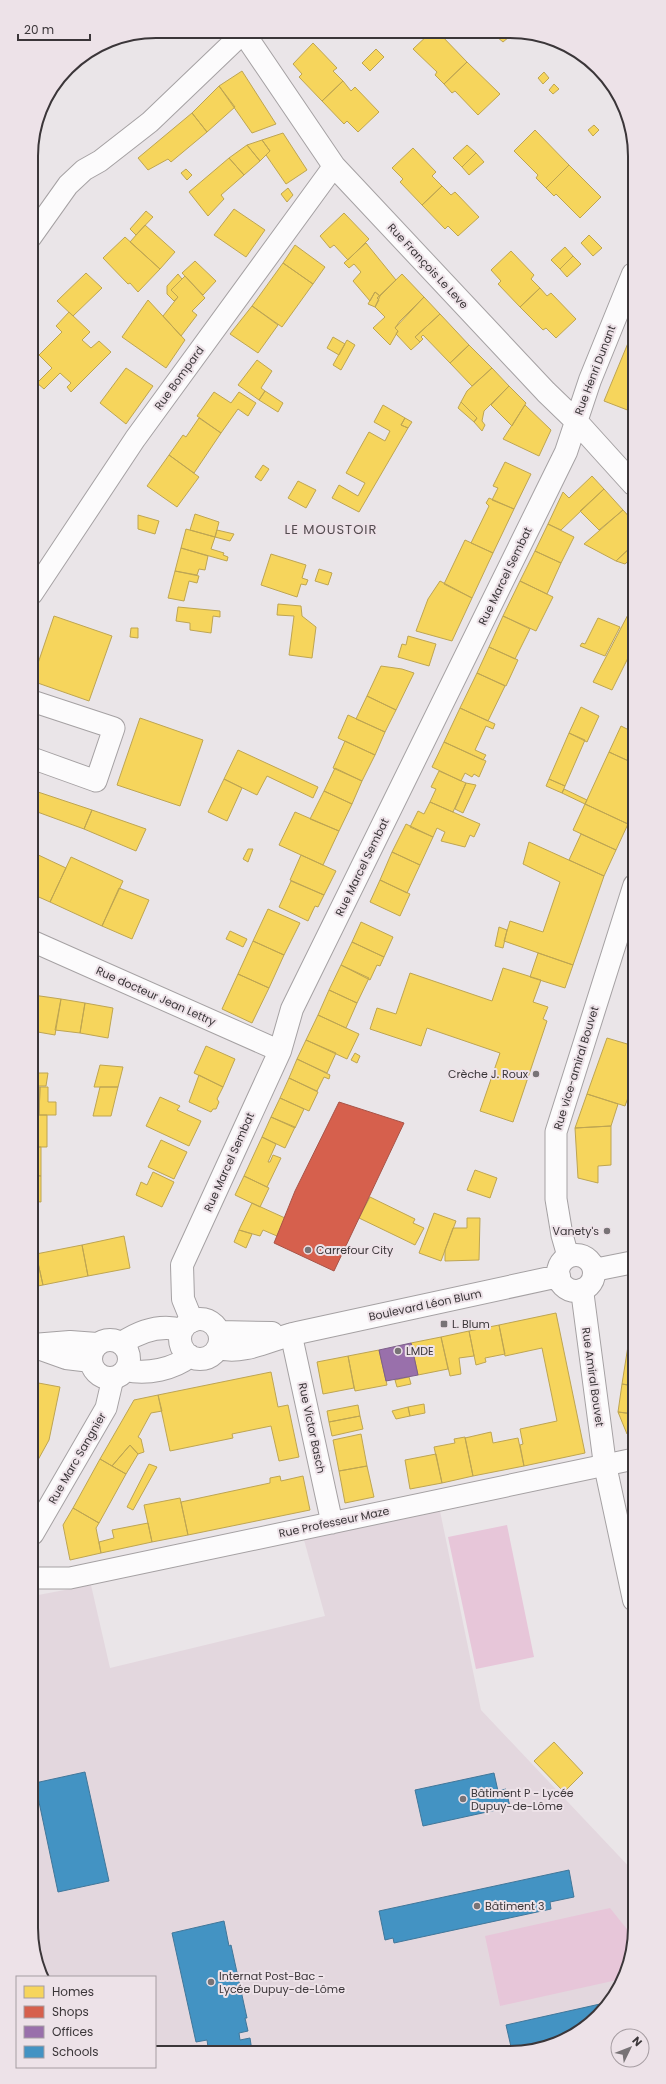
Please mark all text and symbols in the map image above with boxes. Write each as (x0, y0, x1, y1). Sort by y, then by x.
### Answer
scale bar (18, 16, 90, 42)
text: 20 m (24, 21, 54, 38)
street label: Rue François Le Leve (384, 220, 472, 312)
street label: Rue Henri Dunant (571, 323, 619, 417)
street label: Rue Bompard (150, 343, 208, 413)
district label: LE MOUSTOIR (285, 520, 377, 539)
street label: Rue Marcel Sembat (474, 524, 536, 628)
street label: Rue Marcel Sembat (331, 815, 393, 919)
street label: Rue docteur Jean Lettry (94, 962, 219, 1030)
street label: Rue vice-amiral Bouvet (550, 1004, 602, 1132)
place label: Crèche J. Roux (448, 1066, 529, 1082)
marker: Crèche J. Roux (531, 1069, 541, 1079)
street label: Rue Marcel Sembat (200, 1110, 258, 1214)
place label: Vanety's (553, 1223, 599, 1239)
marker: Vanety's (602, 1226, 612, 1236)
place label: Carrefour City (316, 1242, 394, 1258)
marker: Carrefour City (303, 1245, 313, 1255)
street label: Boulevard Léon Blum (367, 1285, 483, 1325)
place label: L. Blum (452, 1316, 490, 1332)
marker: L. Blum (439, 1319, 449, 1329)
street label: Rue Amiral Bouvet (578, 1326, 608, 1428)
place label: LMDE (406, 1343, 434, 1359)
marker: LMDE (393, 1346, 403, 1356)
street label: Rue Victor Basch (295, 1381, 329, 1475)
street label: Rue Marc Sangnier (44, 1409, 110, 1507)
street label: Rue Professeur Maze (277, 1502, 391, 1542)
place label: Bâtiment P - Lycée Dupuy-de-Lôme (471, 1785, 574, 1814)
marker: Bâtiment P - Lycée Dupuy-de-Lôme (458, 1794, 468, 1804)
place label: Bâtiment 3 (485, 1898, 545, 1914)
marker: Bâtiment 3 (472, 1901, 482, 1911)
place label: Internat Post-Bac - Lycée Dupuy-de-Lôme (219, 1968, 345, 1997)
legend (16, 1976, 156, 2068)
marker: Internat Post-Bac - Lycée Dupuy-de-Lôme (206, 1977, 216, 1987)
text: Homes (52, 1983, 94, 2000)
text: Shops (52, 2003, 89, 2020)
text: Offices (52, 2023, 93, 2040)
north arrow (610, 2028, 650, 2068)
text: N (629, 2033, 646, 2050)
text: Schools (52, 2043, 99, 2060)

